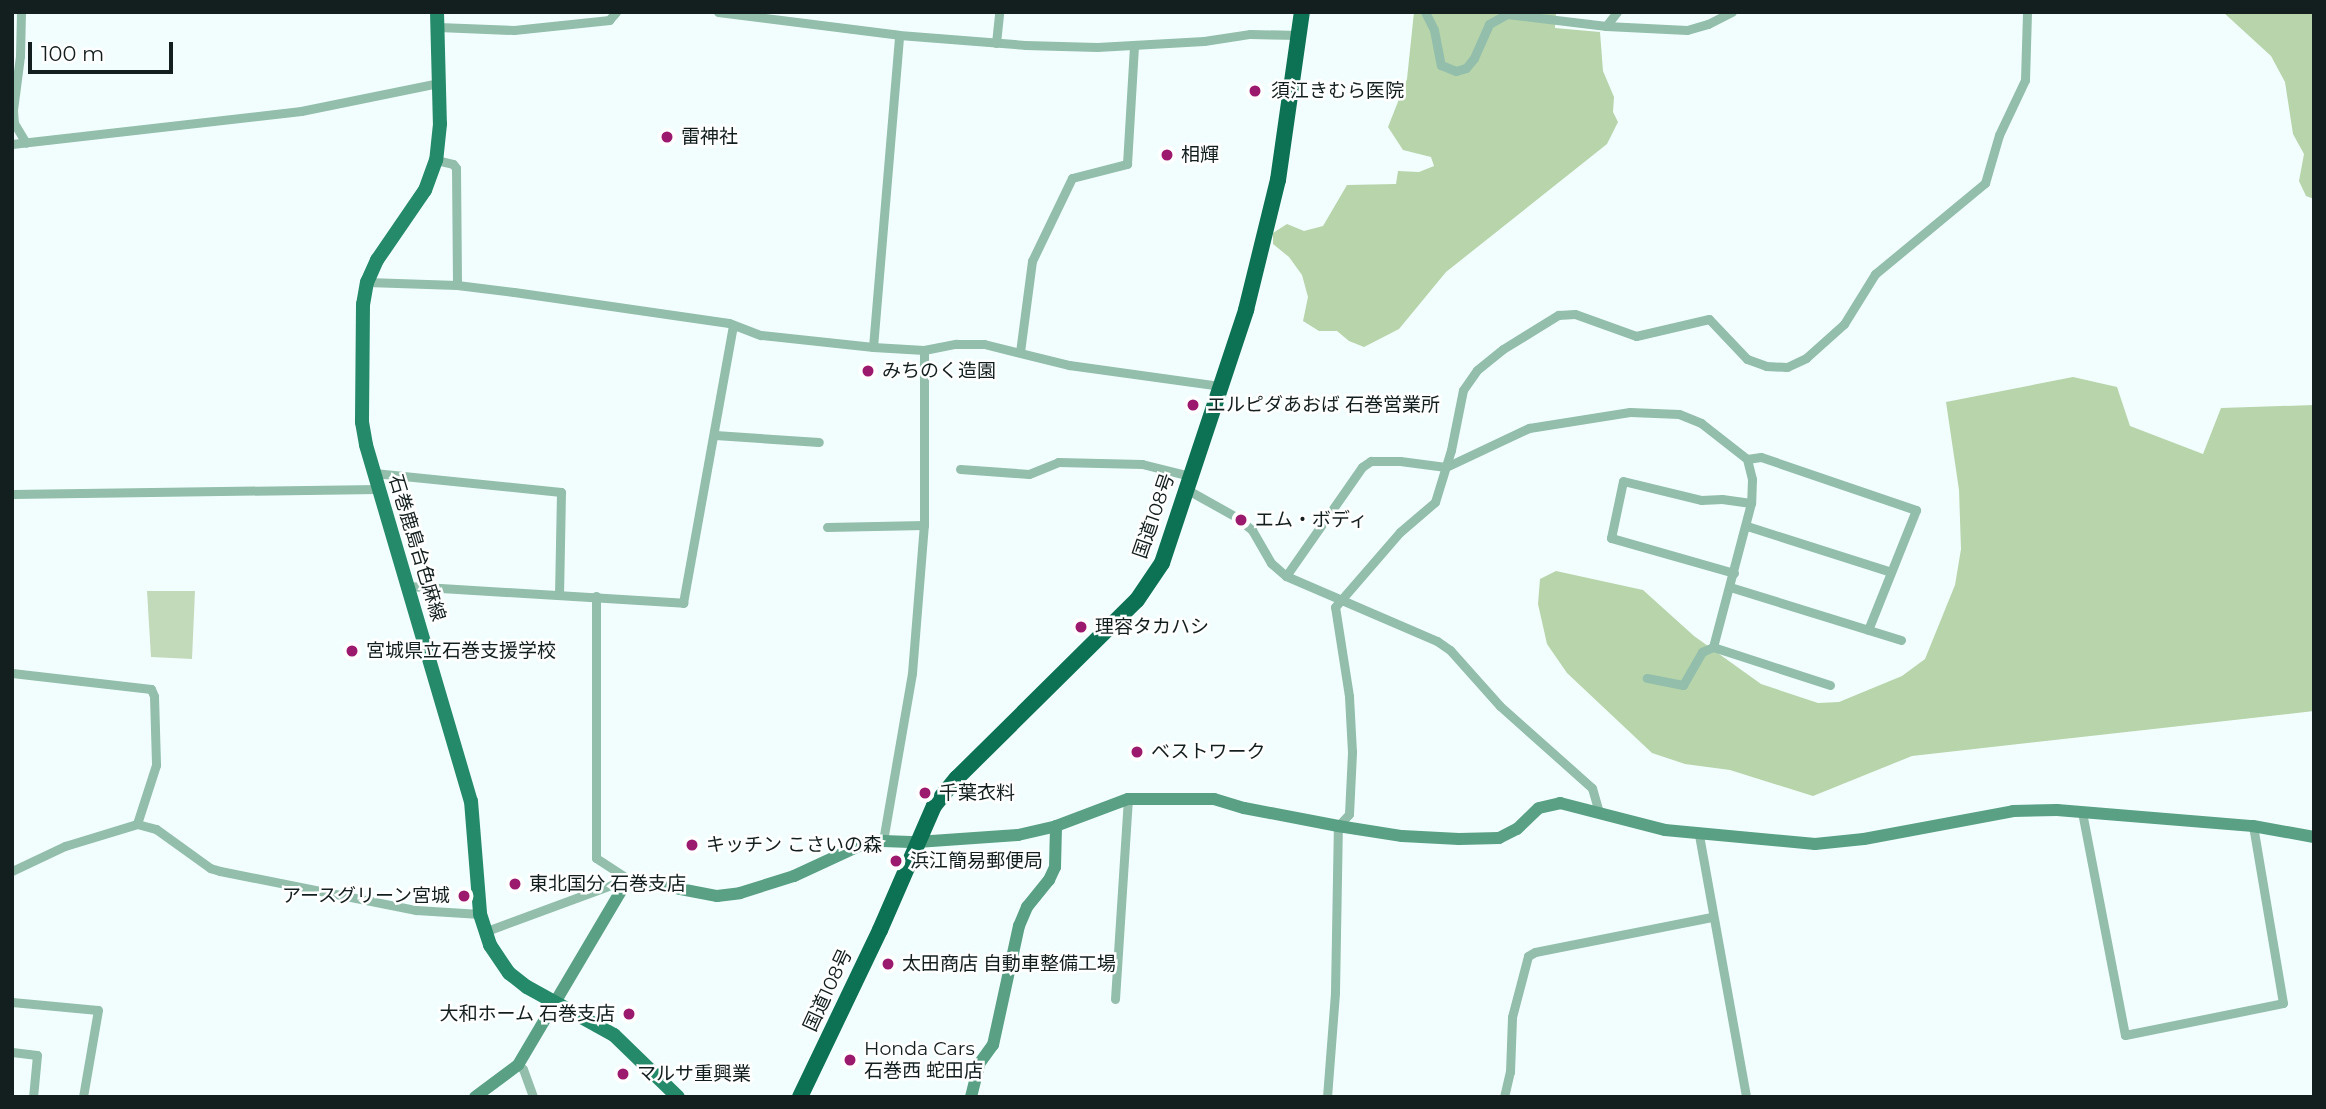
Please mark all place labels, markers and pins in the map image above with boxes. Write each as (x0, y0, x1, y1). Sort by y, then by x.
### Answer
place label: 須江きむら医院 (1271, 80, 1404, 102)
marker: 須江きむら医院 (1245, 81, 1265, 101)
place label: 雷神社 (681, 126, 738, 148)
marker: 雷神社 (659, 129, 675, 145)
place label: 相輝 (1181, 144, 1219, 166)
marker: 相輝 (1159, 147, 1175, 163)
place label: みちのく造園 (882, 360, 996, 382)
marker: みちのく造園 (860, 363, 876, 379)
place label: エルピダあおば 石巻営業所 (1207, 394, 1440, 416)
marker: エルピダあおば 石巻営業所 (1185, 397, 1201, 413)
place label: エム・ボディ (1255, 509, 1369, 531)
marker: エム・ボディ (1233, 512, 1249, 528)
place label: 理容タカハシ (1095, 616, 1209, 638)
marker: 理容タカハシ (1073, 619, 1089, 635)
place label: 宮城県立石巻支援学校 (366, 640, 556, 662)
marker: 宮城県立石巻支援学校 (344, 643, 360, 659)
place label: ベストワーク (1151, 741, 1265, 763)
marker: ベストワーク (1129, 744, 1145, 760)
place label: 千葉衣料 (939, 782, 1015, 804)
marker: 千葉衣料 (917, 785, 933, 801)
place label: キッチン こさいの森 (706, 834, 882, 856)
marker: キッチン こさいの森 (684, 837, 700, 853)
place label: 浜江簡易郵便局 (910, 850, 1043, 872)
marker: 浜江簡易郵便局 (888, 853, 904, 869)
place label: 東北国分 石巻支店 (529, 873, 686, 895)
marker: 東北国分 石巻支店 (507, 876, 523, 892)
place label: アースグリーン宮城 (280, 885, 450, 907)
marker: アースグリーン宮城 (456, 888, 472, 904)
place label: 太田商店 自動車整備工場 (902, 953, 1116, 975)
marker: 太田商店 自動車整備工場 (880, 956, 896, 972)
place label: 大和ホーム 石巻支店 (439, 1003, 615, 1025)
marker: 大和ホーム 石巻支店 (621, 1006, 637, 1022)
place label: Honda Cars 石巻西 蛇田店 (864, 1038, 983, 1082)
marker: Honda Cars 石巻西 蛇田店 (842, 1052, 858, 1068)
place label: マルサ重興業 (637, 1063, 751, 1085)
marker: マルサ重興業 (615, 1066, 631, 1082)

